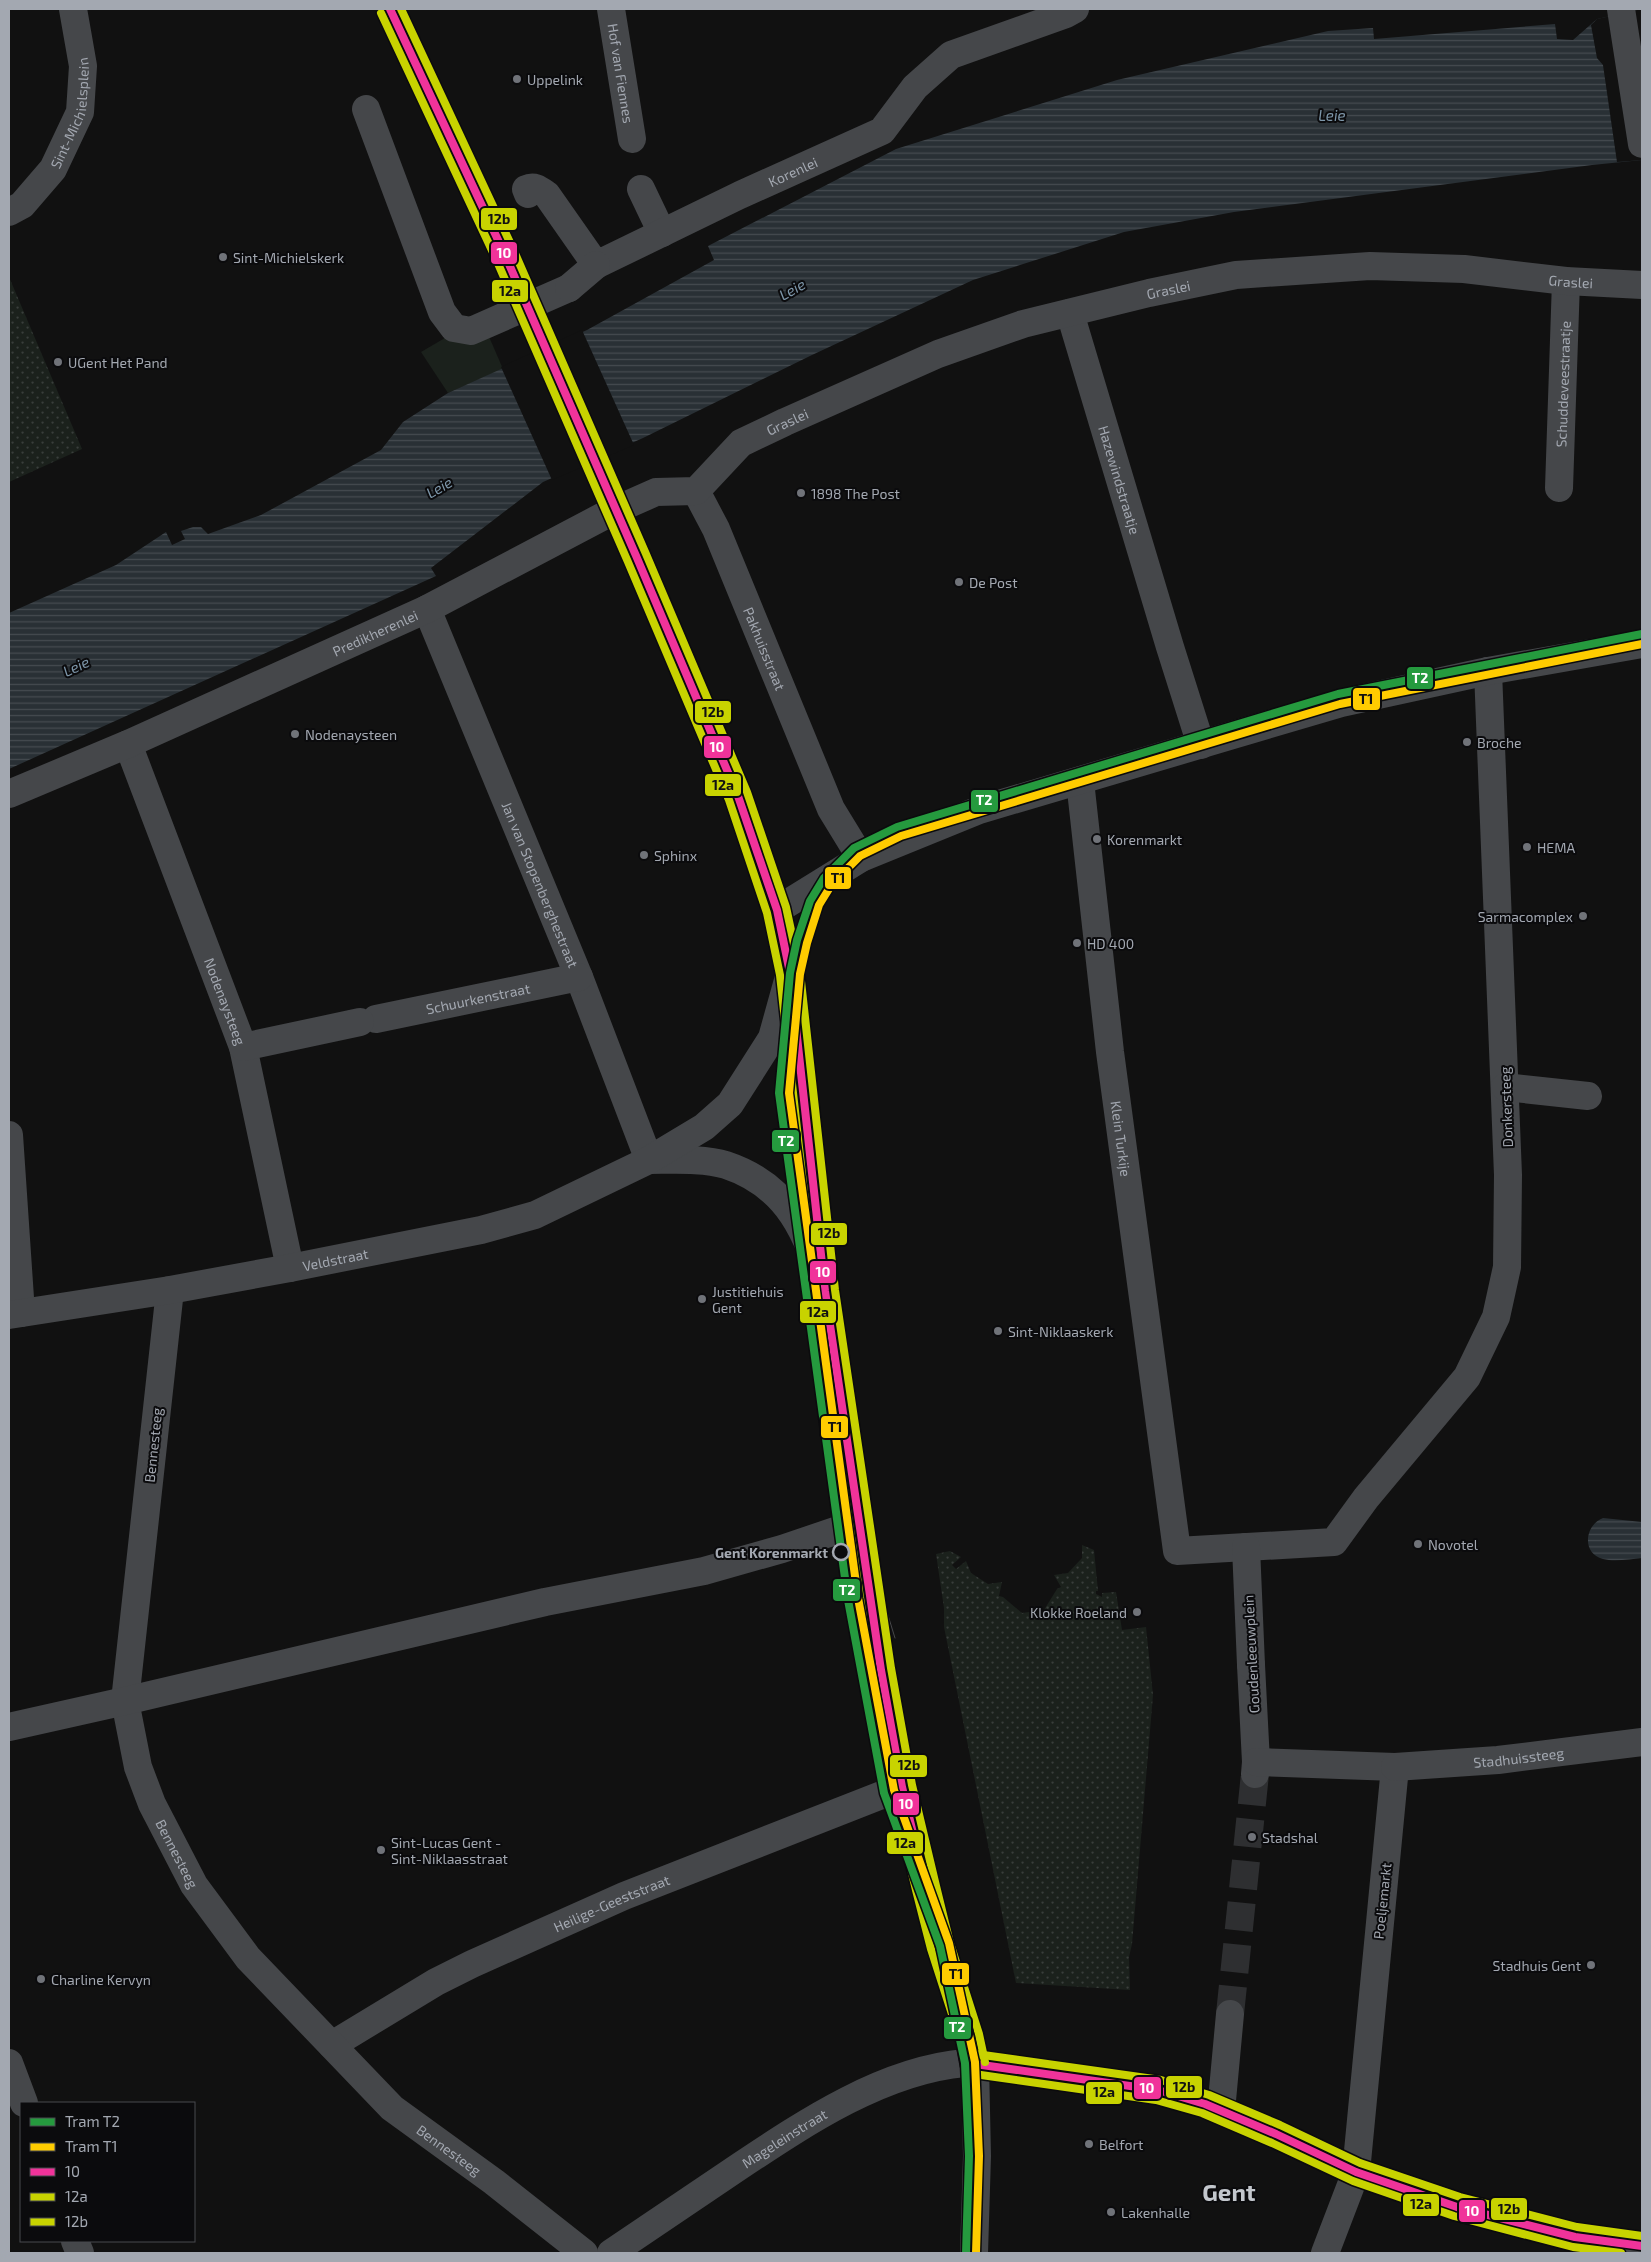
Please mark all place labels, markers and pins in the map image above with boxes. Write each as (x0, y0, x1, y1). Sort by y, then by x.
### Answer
place label: Uppelink (527, 71, 583, 88)
marker: Uppelink (511, 73, 523, 85)
place label: Sint-Michielskerk (233, 249, 344, 266)
marker: Sint-Michielskerk (217, 251, 229, 263)
place label: UGent Het Pand (68, 354, 168, 371)
marker: UGent Het Pand (52, 356, 64, 368)
place label: 1898 The Post (811, 485, 900, 502)
marker: 1898 The Post (795, 487, 807, 499)
place label: De Post (969, 574, 1018, 591)
marker: De Post (953, 576, 965, 588)
place label: Nodenaysteen (305, 726, 397, 743)
marker: Nodenaysteen (289, 728, 301, 740)
place label: Broche (1477, 734, 1522, 751)
marker: Broche (1461, 736, 1473, 748)
place label: Korenmarkt (1107, 831, 1182, 848)
marker: Korenmarkt (1091, 833, 1103, 845)
place label: HEMA (1537, 839, 1575, 856)
marker: HEMA (1521, 841, 1533, 853)
place label: Sphinx (654, 847, 698, 864)
marker: Sphinx (638, 849, 650, 861)
place label: Sarmacomplex (1478, 908, 1574, 925)
marker: Sarmacomplex (1577, 910, 1589, 922)
place label: HD 400 (1087, 935, 1134, 952)
marker: HD 400 (1071, 937, 1083, 949)
place label: Justitiehuis Gent (712, 1283, 784, 1316)
marker: Justitiehuis Gent (696, 1293, 708, 1305)
place label: Sint-Niklaaskerk (1008, 1323, 1113, 1340)
marker: Sint-Niklaaskerk (992, 1325, 1004, 1337)
place label: Novotel (1428, 1536, 1479, 1553)
marker: Novotel (1412, 1538, 1424, 1550)
marker: Gent Korenmarkt (832, 1543, 850, 1561)
place label: Gent Korenmarkt (715, 1544, 828, 1561)
place label: Klokke Roeland (1030, 1604, 1127, 1621)
marker: Klokke Roeland (1131, 1606, 1143, 1618)
place label: Stadshal (1262, 1829, 1319, 1846)
marker: Stadshal (1246, 1831, 1258, 1843)
place label: Sint-Lucas Gent - Sint-Niklaasstraat (391, 1834, 508, 1867)
marker: Sint-Lucas Gent - Sint-Niklaasstraat (375, 1844, 387, 1856)
place label: Stadhuis Gent (1493, 1957, 1581, 1974)
marker: Stadhuis Gent (1585, 1959, 1597, 1971)
place label: Charline Kervyn (51, 1971, 151, 1988)
marker: Charline Kervyn (35, 1973, 47, 1985)
place label: Belfort (1099, 2136, 1143, 2153)
marker: Belfort (1083, 2138, 1095, 2150)
place label: Lakenhalle (1121, 2204, 1190, 2221)
marker: Lakenhalle (1105, 2206, 1117, 2218)

